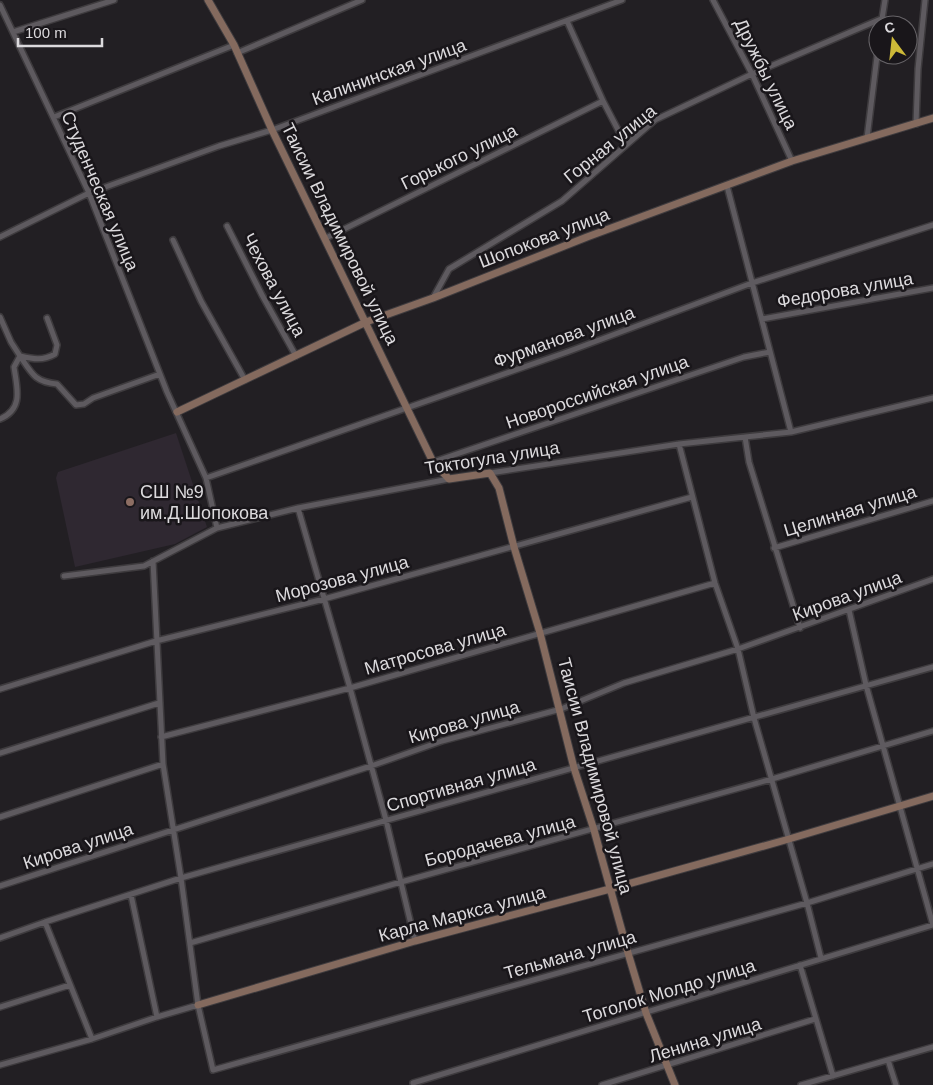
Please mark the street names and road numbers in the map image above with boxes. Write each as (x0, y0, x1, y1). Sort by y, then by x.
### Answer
street label: Дружбы улица (730, 15, 802, 134)
street label: Калининская улица (309, 34, 470, 109)
street label: Горная улица (560, 100, 661, 187)
street label: Студенческая улица (57, 108, 143, 275)
street label: Таисии Владимировой улица (278, 120, 403, 349)
street label: Горького улица (398, 120, 521, 194)
street label: Шопокова улица (476, 204, 613, 272)
street label: Чехова улица (238, 230, 310, 341)
street label: Федорова улица (775, 268, 916, 312)
street label: Фурманова улица (491, 302, 638, 372)
street label: Новороссийская улица (503, 351, 692, 433)
street label: Токтогула улица (423, 437, 562, 479)
street label: Целинная улица (781, 481, 920, 541)
street label: Морозова улица (273, 551, 412, 606)
street label: Кирова улица (790, 567, 905, 625)
street label: Матросова улица (362, 619, 509, 679)
street label: Таисии Владимировой улица (554, 656, 636, 897)
street label: Кирова улица (406, 696, 523, 747)
street label: Спортивная улица (384, 754, 539, 816)
street label: Бородачева улица (423, 811, 578, 871)
street label: Кирова улица (20, 819, 136, 873)
street label: Карла Маркса улица (376, 882, 549, 946)
street label: Тельмана улица (502, 926, 639, 983)
street label: Тоголок Молдо улица (580, 955, 759, 1027)
street label: Ленина улица (646, 1013, 764, 1067)

